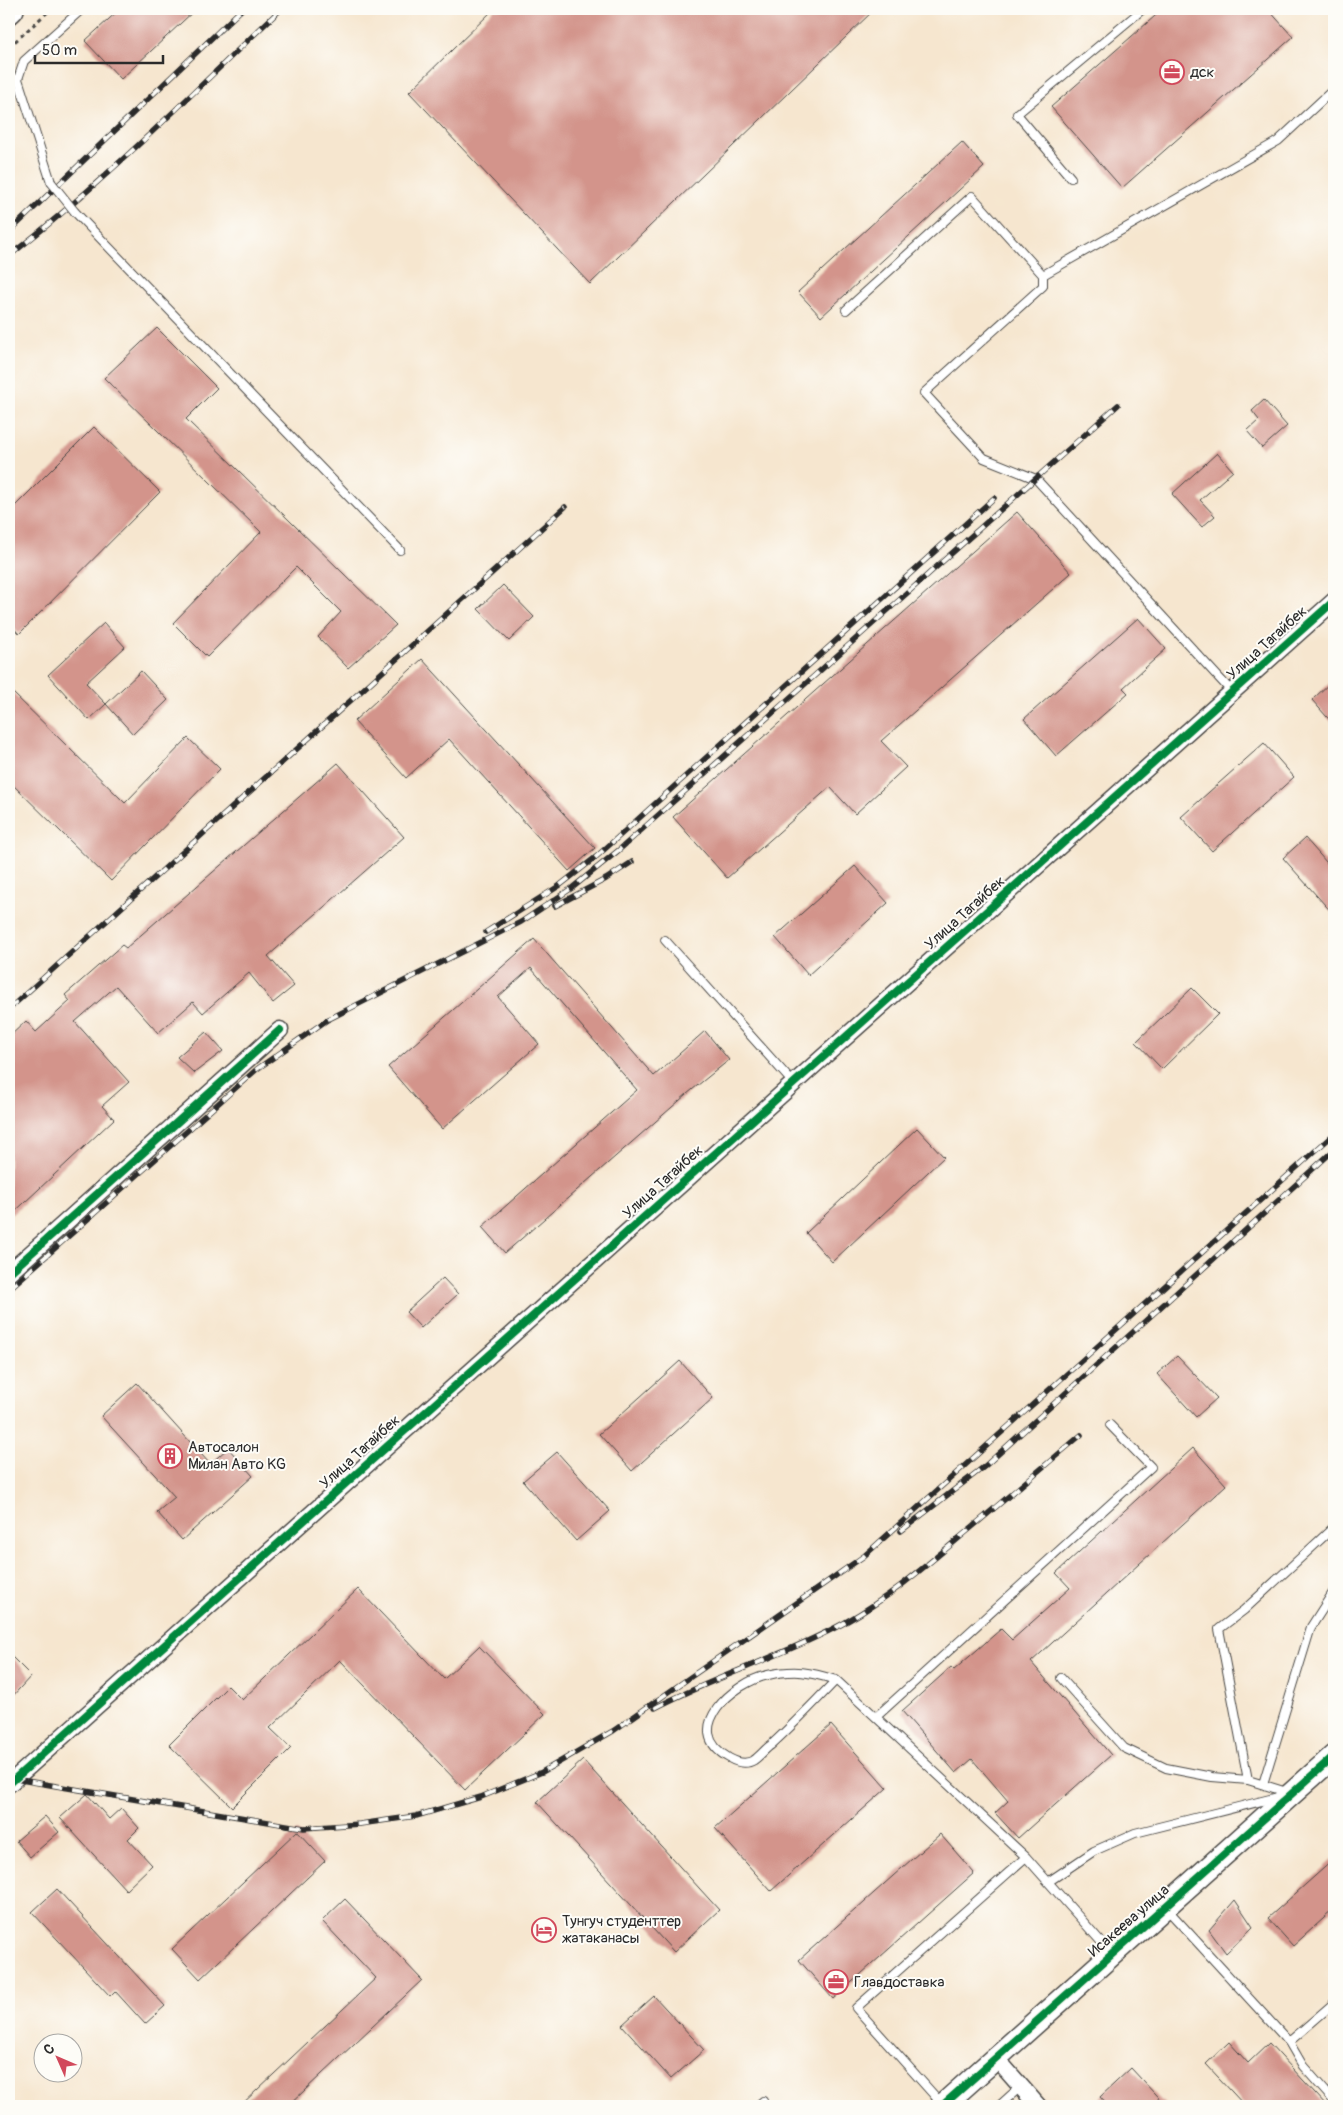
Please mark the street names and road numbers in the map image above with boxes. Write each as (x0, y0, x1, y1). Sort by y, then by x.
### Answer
street label: Улица Тагайбек (1223, 602, 1311, 684)
street label: Улица Тагайбек (921, 872, 1009, 954)
street label: Улица Тагайбек (619, 1141, 707, 1223)
street label: Улица Тагайбек (316, 1411, 404, 1493)
street label: Исакеева улица (1085, 1881, 1173, 1961)

